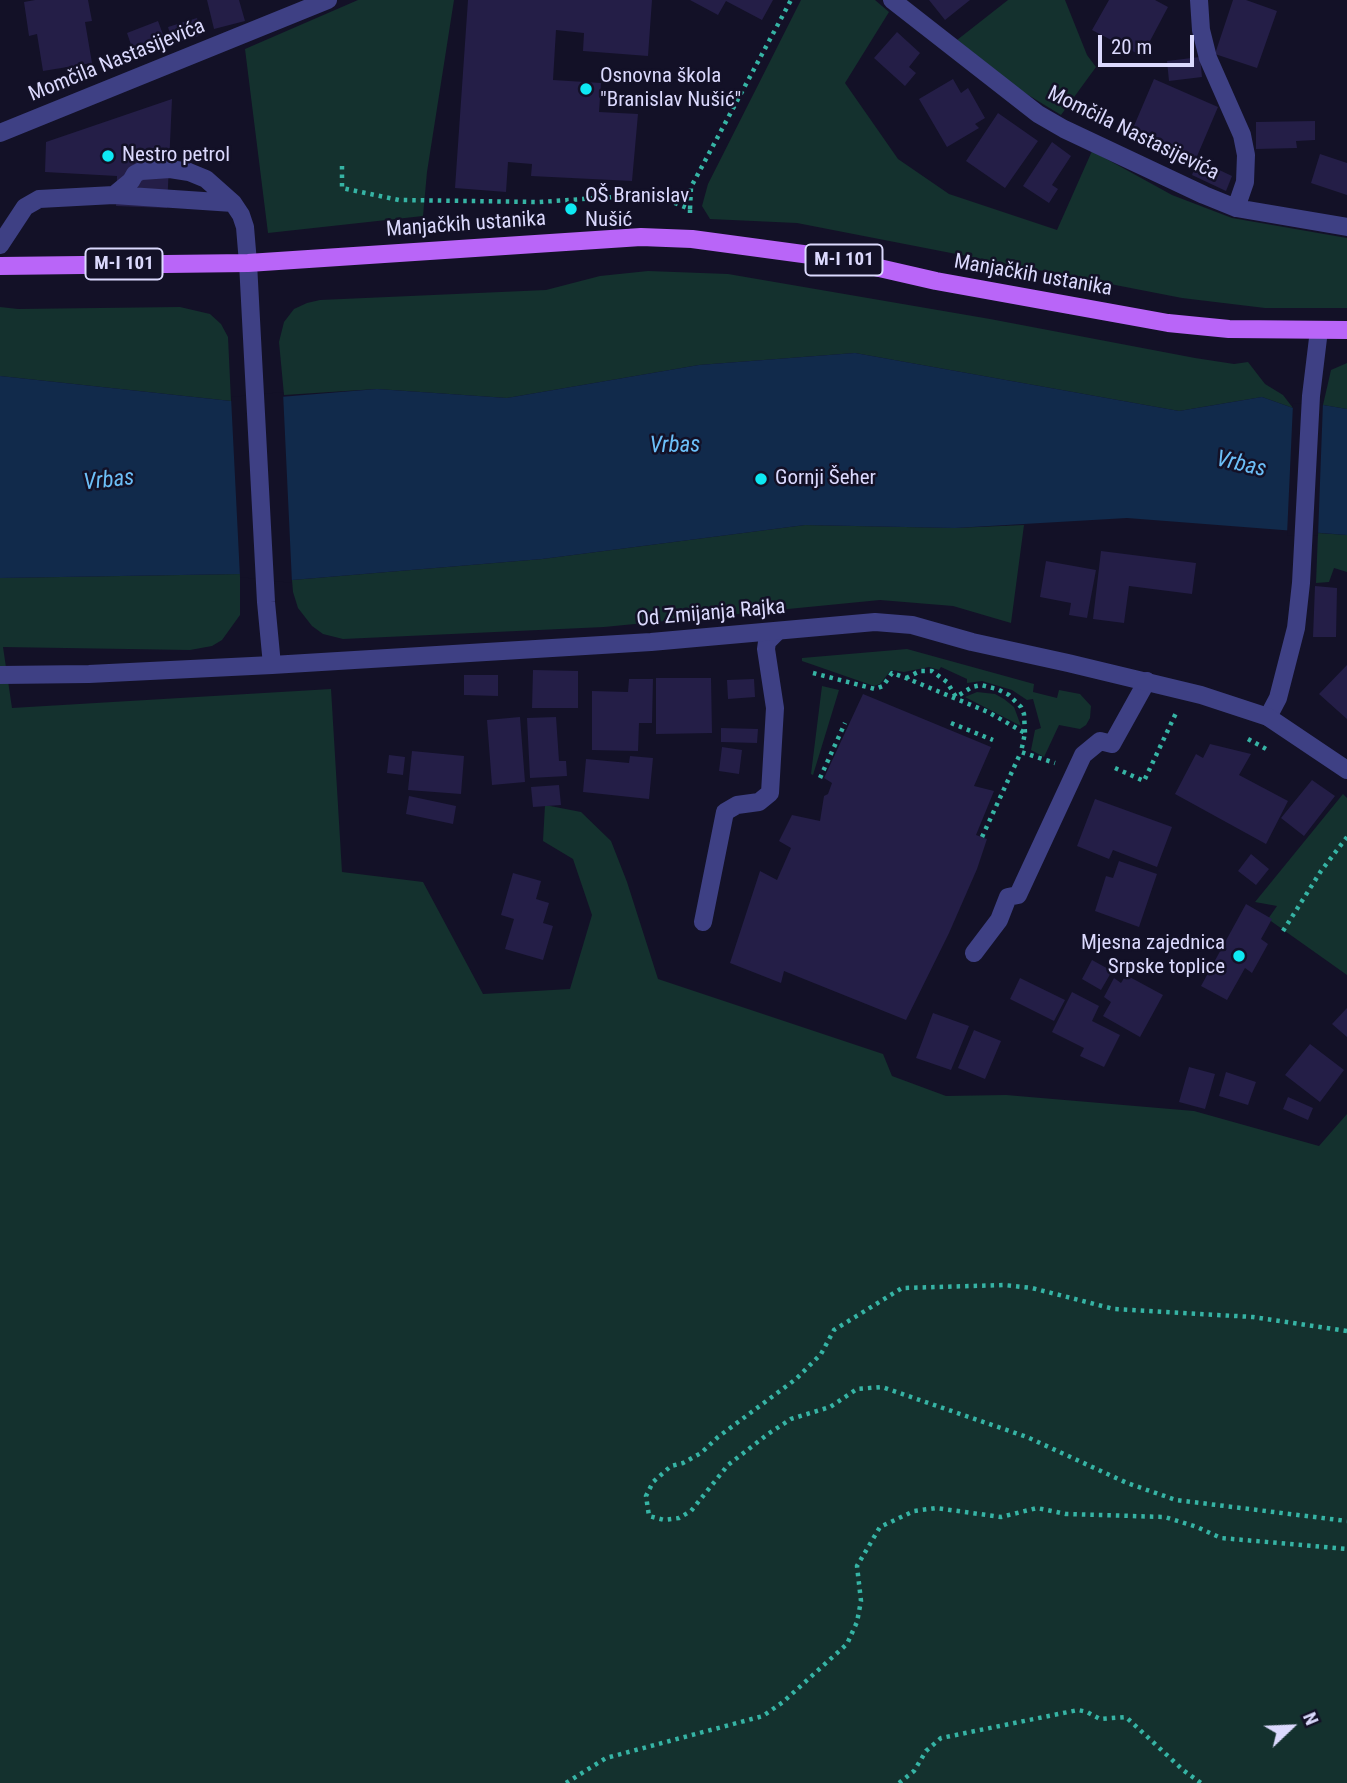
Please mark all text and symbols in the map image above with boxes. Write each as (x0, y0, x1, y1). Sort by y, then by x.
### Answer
street label: Momčila Nastasijevića (25, 14, 209, 108)
scale bar (1102, 21, 1198, 65)
text: 20 m (1111, 35, 1152, 59)
place label: Osnovna škola "Branislav Nušić" (600, 64, 741, 114)
marker: Osnovna škola "Branislav Nušić" (578, 81, 594, 97)
street label: Momčila Nastasijevića (1043, 82, 1223, 186)
place label: Nestro petrol (122, 143, 230, 169)
marker: Nestro petrol (100, 148, 116, 164)
place label: OŠ Branislav Nušić (585, 184, 689, 234)
marker: OŠ Branislav Nušić (563, 201, 579, 217)
street label: Manjačkih ustanika (385, 207, 547, 243)
road number: M-I 101 (806, 244, 882, 276)
road number: M-I 101 (86, 248, 162, 280)
street label: Manjačkih ustanika (952, 250, 1114, 302)
water label: Vrbas (649, 432, 701, 460)
water label: Vrbas (1213, 446, 1269, 484)
water label: Vrbas (82, 465, 136, 497)
place label: Gornji Šeher (775, 466, 876, 492)
marker: Gornji Šeher (753, 471, 769, 487)
street label: Od Zmijanja Rajka (635, 595, 787, 633)
place label: Mjesna zajednica Srpske toplice (1081, 931, 1225, 981)
marker: Mjesna zajednica Srpske toplice (1231, 948, 1247, 964)
north arrow (1256, 1692, 1326, 1762)
text: N (1298, 1709, 1324, 1728)

